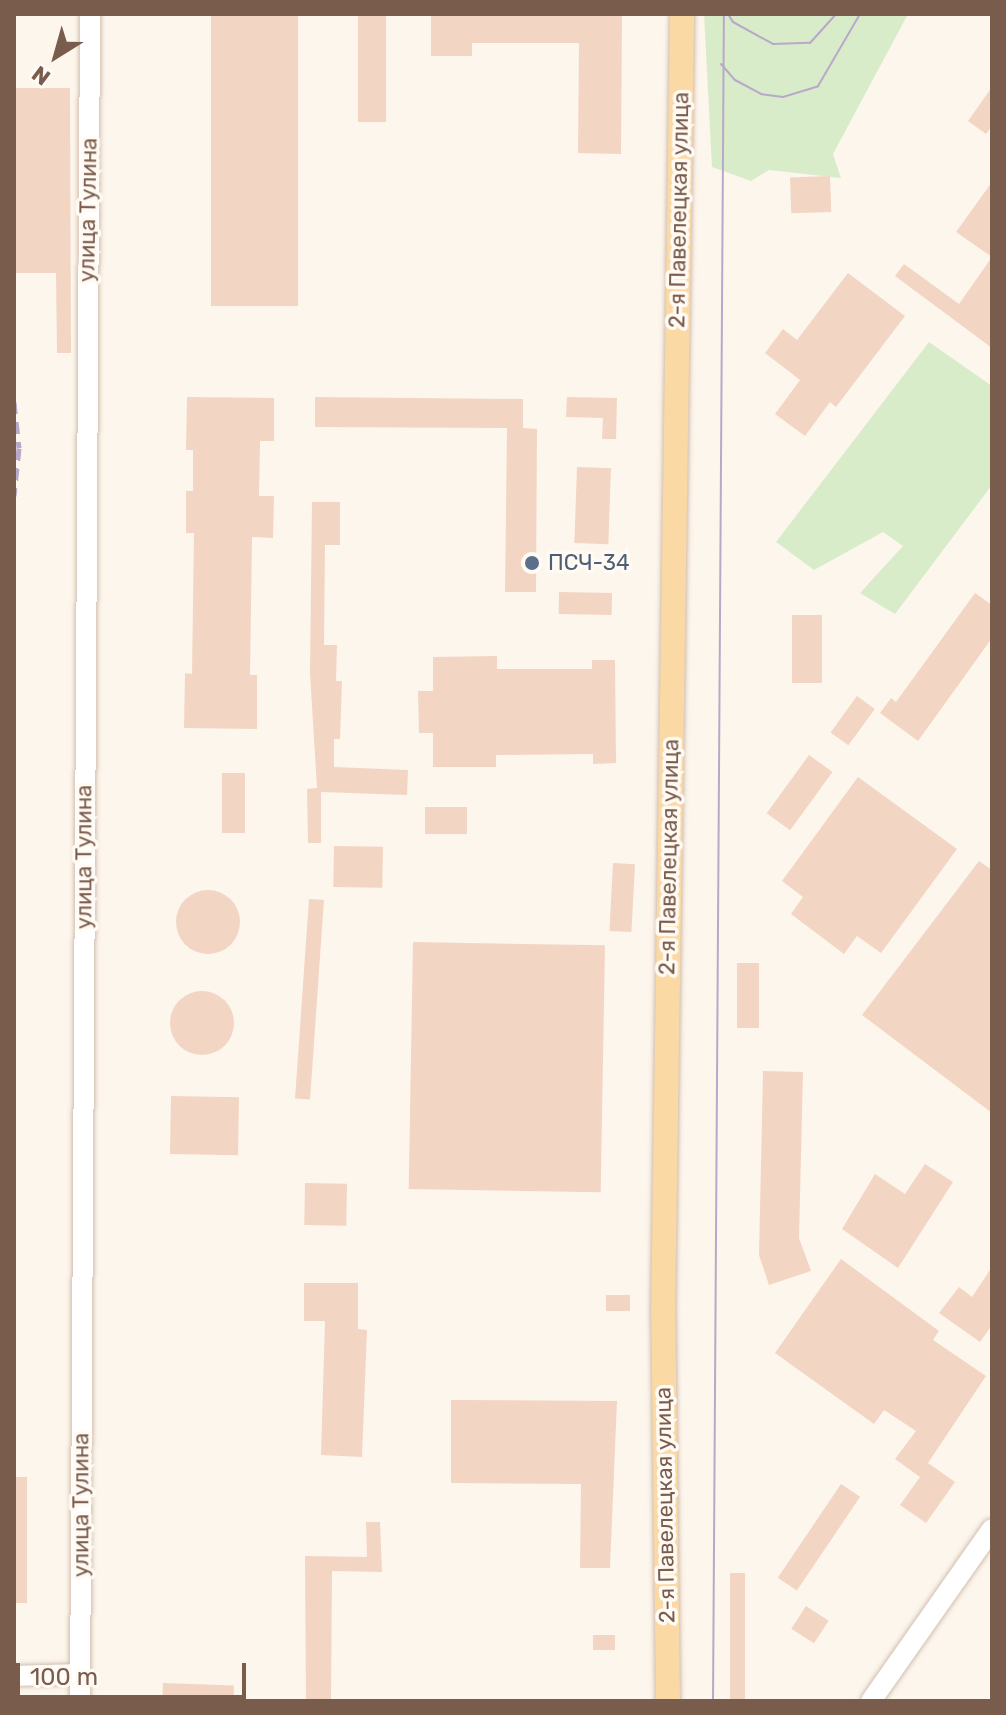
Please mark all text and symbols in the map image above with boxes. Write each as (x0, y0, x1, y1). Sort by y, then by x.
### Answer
north arrow (16, 16, 96, 96)
text: N (27, 60, 56, 91)
street label: 2-я Павелецкая улица (664, 92, 694, 328)
street label: улица Тулина (74, 138, 102, 282)
place label: ПСЧ-34 (548, 550, 630, 576)
marker: ПСЧ-34 (523, 554, 541, 572)
street label: 2-я Павелецкая улица (654, 739, 684, 975)
street label: улица Тулина (71, 785, 97, 929)
street label: 2-я Павелецкая улица (650, 1387, 680, 1623)
street label: улица Тулина (68, 1433, 94, 1577)
scale bar (20, 1647, 250, 1697)
text: 100 m (30, 1663, 98, 1691)

